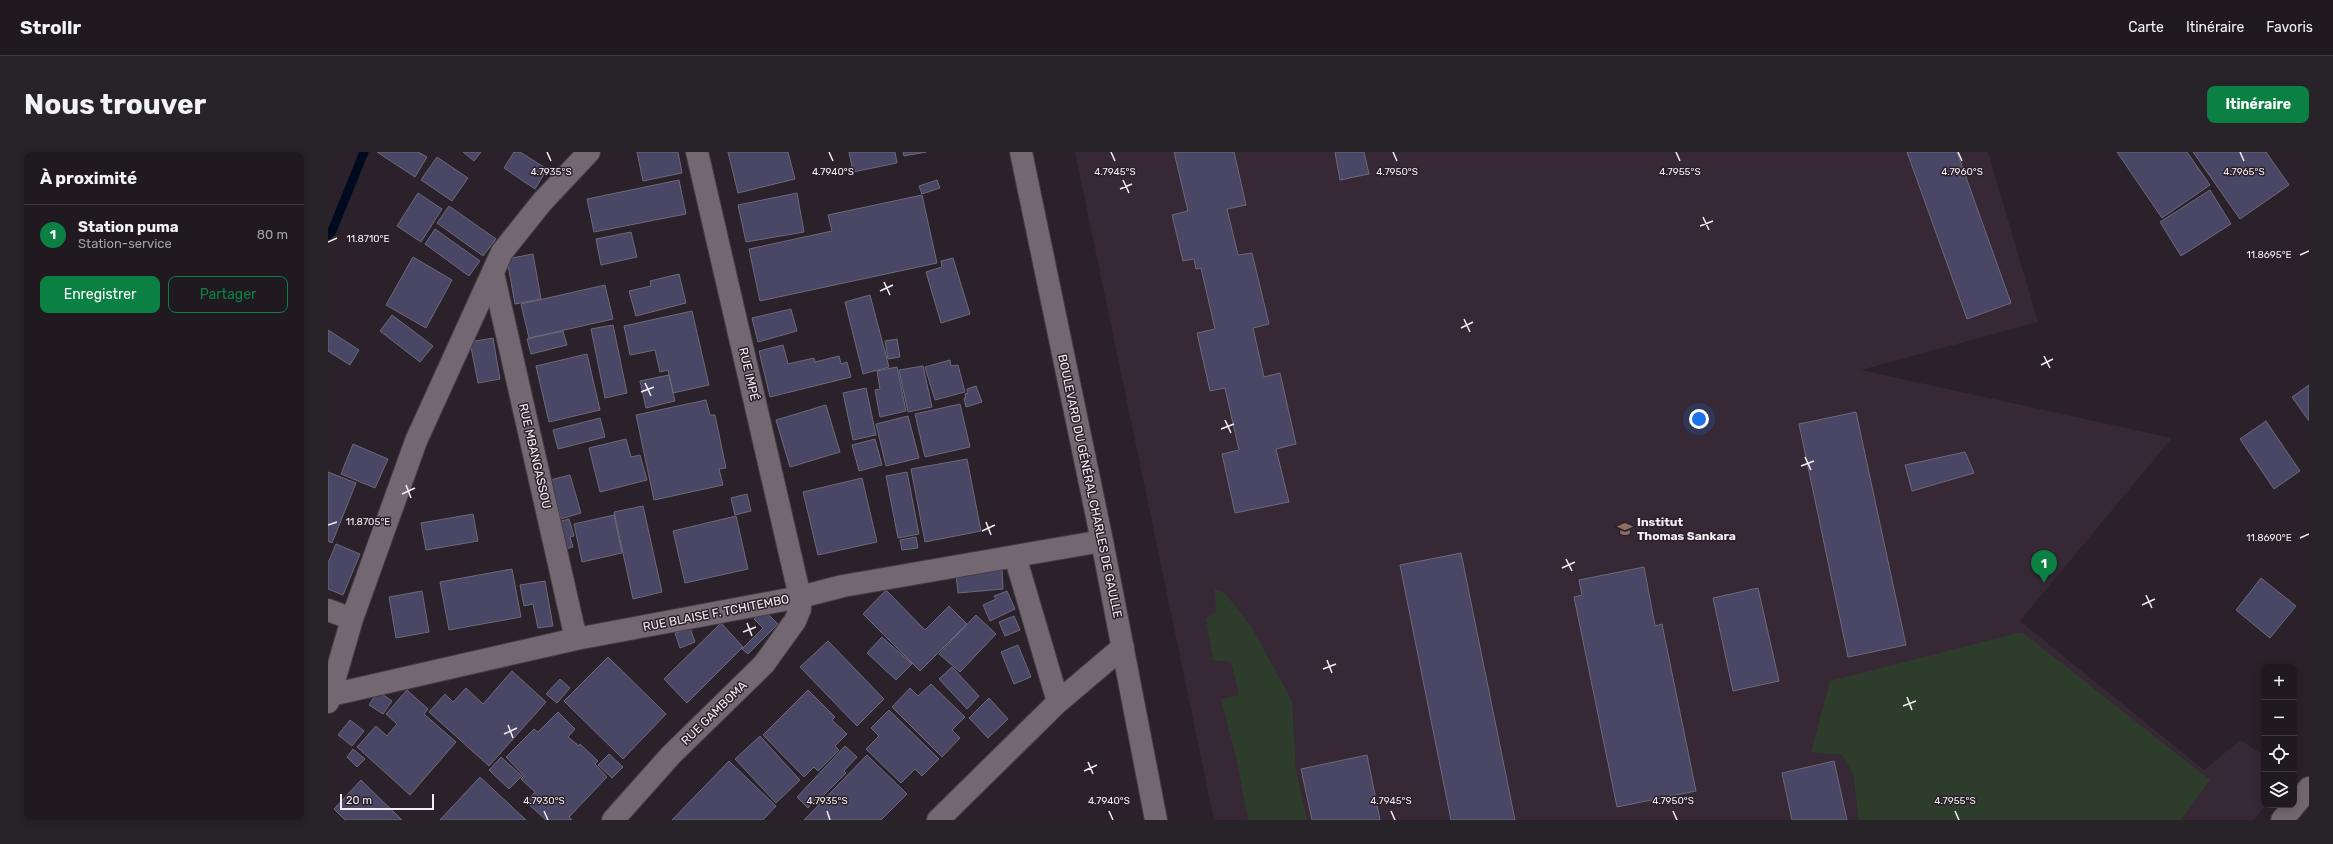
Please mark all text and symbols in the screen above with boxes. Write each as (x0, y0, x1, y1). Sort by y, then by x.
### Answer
text: Strollr (20, 16, 81, 39)
text: Carte (2128, 19, 2164, 36)
text: Itinéraire (2186, 19, 2244, 36)
text: Favoris (2266, 19, 2313, 36)
button: Itinéraire (2207, 86, 2309, 123)
text: Nous trouver (24, 88, 206, 121)
text: 4.7935°S (530, 166, 572, 178)
text: 4.7940°S (812, 166, 854, 178)
text: 4.7945°S (1094, 166, 1136, 178)
text: 4.7950°S (1376, 166, 1418, 178)
text: 4.7955°S (1659, 166, 1701, 178)
text: 4.7960°S (1941, 166, 1983, 178)
text: 4.7965°S (2223, 166, 2265, 178)
text: À proximité (40, 168, 137, 188)
text: Station puma (78, 218, 179, 236)
text: 1 (50, 227, 56, 242)
text: 80 m (257, 227, 288, 242)
text: 11.8710°E (346, 233, 390, 245)
text: Station-service (78, 236, 172, 251)
text: 11.8695°E (2246, 249, 2292, 261)
button: Enregistrer (40, 276, 160, 313)
button: Partager (168, 276, 288, 313)
street label: RUE IMPÉ (736, 346, 762, 402)
street label: BOULEVARD DU GÉNÉRAL CHARLES DE GAULLE (1055, 353, 1125, 619)
street label: RUE MBANGASSOU (516, 402, 554, 510)
your location (1689, 409, 1709, 429)
place label: Institut Thomas Sankara (1637, 515, 1736, 543)
text: 11.8705°E (346, 516, 390, 528)
school or university icon: Institut Thomas Sankara (1616, 520, 1634, 538)
text: 11.8690°E (2246, 532, 2292, 544)
pin: 1 (2031, 550, 2057, 583)
street label: RUE BLAISE F. TCHITEMBO (642, 592, 790, 634)
map controls (2261, 664, 2297, 808)
button: + (2261, 664, 2297, 700)
street label: RUE GAMBOMA (678, 678, 750, 748)
button: − (2261, 700, 2297, 736)
button: locate (2261, 736, 2297, 772)
button: layers (2261, 772, 2297, 808)
scale bar (340, 792, 434, 811)
text: 20 m (346, 794, 372, 807)
text: 4.7930°S (523, 795, 565, 807)
text: 4.7935°S (806, 795, 848, 807)
text: 4.7940°S (1088, 795, 1130, 807)
text: 4.7945°S (1370, 795, 1412, 807)
text: 4.7950°S (1652, 795, 1694, 807)
text: 4.7955°S (1934, 795, 1976, 807)

